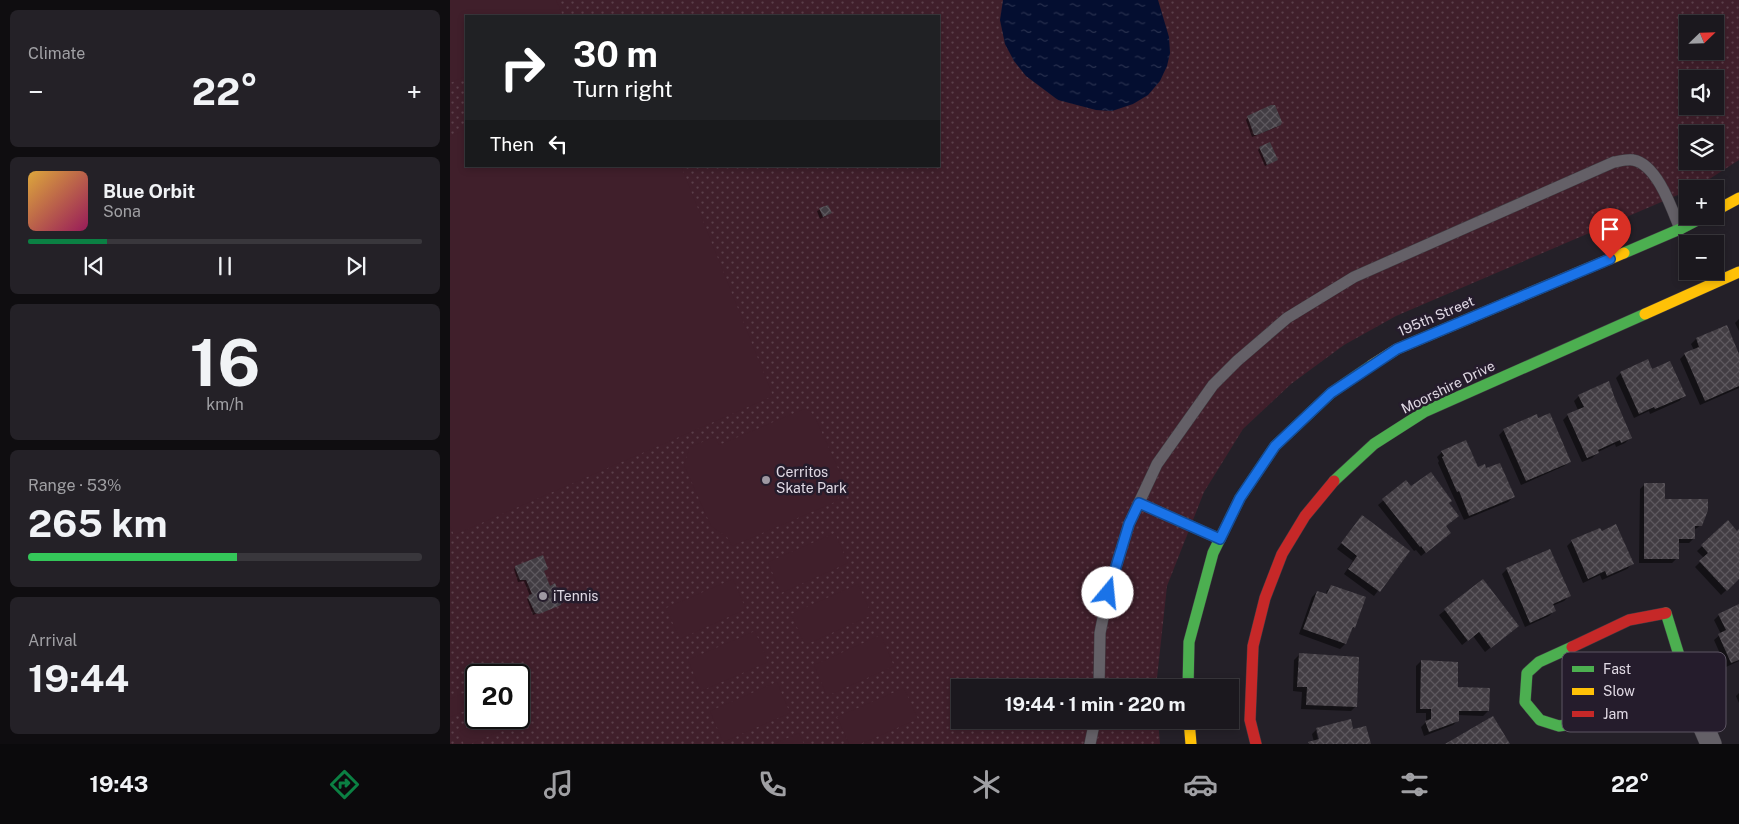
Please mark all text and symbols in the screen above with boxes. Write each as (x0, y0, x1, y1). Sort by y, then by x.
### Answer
north arrow (1679, 15, 1724, 60)
map controls (1679, 15, 1724, 280)
text: 30 m (573, 34, 658, 75)
icon: right (490, 35, 555, 100)
text: Climate (28, 44, 85, 63)
text: 22° (192, 69, 258, 114)
button: sound (1679, 70, 1724, 115)
text: − (28, 75, 44, 108)
text: + (406, 75, 422, 108)
text: Turn right (573, 76, 673, 102)
button: layers (1679, 125, 1724, 170)
icon: left (544, 130, 572, 158)
text: Then (490, 133, 534, 155)
text: Blue Orbit (103, 180, 195, 202)
button: + (1679, 180, 1724, 225)
text: Sona (103, 202, 141, 221)
pin (1589, 208, 1631, 259)
icon: arrive (1596, 215, 1624, 243)
button: − (1679, 235, 1724, 280)
icon: previous (80, 252, 108, 280)
icon: pause (211, 252, 239, 280)
icon: next (342, 252, 370, 280)
street label: 195th Street (1395, 293, 1477, 339)
text: 16 (190, 324, 260, 401)
street label: Moorshire Drive (1398, 357, 1498, 417)
text: km/h (206, 395, 244, 414)
place label: Cerritos Skate Park (776, 464, 847, 496)
marker: Cerritos Skate Park (760, 474, 772, 486)
text: Range · 53% (28, 476, 122, 495)
text: 265 km (28, 501, 168, 546)
position arrow (1081, 566, 1133, 618)
place label: iTennis (553, 588, 598, 604)
marker: iTennis (537, 590, 549, 602)
text: Arrival (28, 631, 77, 650)
legend (1562, 652, 1726, 732)
text: 19:44 (28, 656, 129, 701)
text: Fast (1603, 661, 1631, 677)
speed limit sign: 20 (465, 664, 530, 729)
text: Slow (1603, 683, 1635, 699)
text: 19:44 · 1 min · 220 m (1004, 693, 1186, 715)
text: Jam (1603, 706, 1628, 722)
icon: directions (327, 767, 362, 802)
icon: music (541, 767, 576, 802)
icon: phone (755, 767, 790, 802)
icon: climate (969, 767, 1004, 802)
icon: car (1183, 767, 1218, 802)
icon: filters (1397, 767, 1432, 802)
text: 19:43 (89, 771, 148, 797)
text: 22° (1611, 771, 1649, 797)

